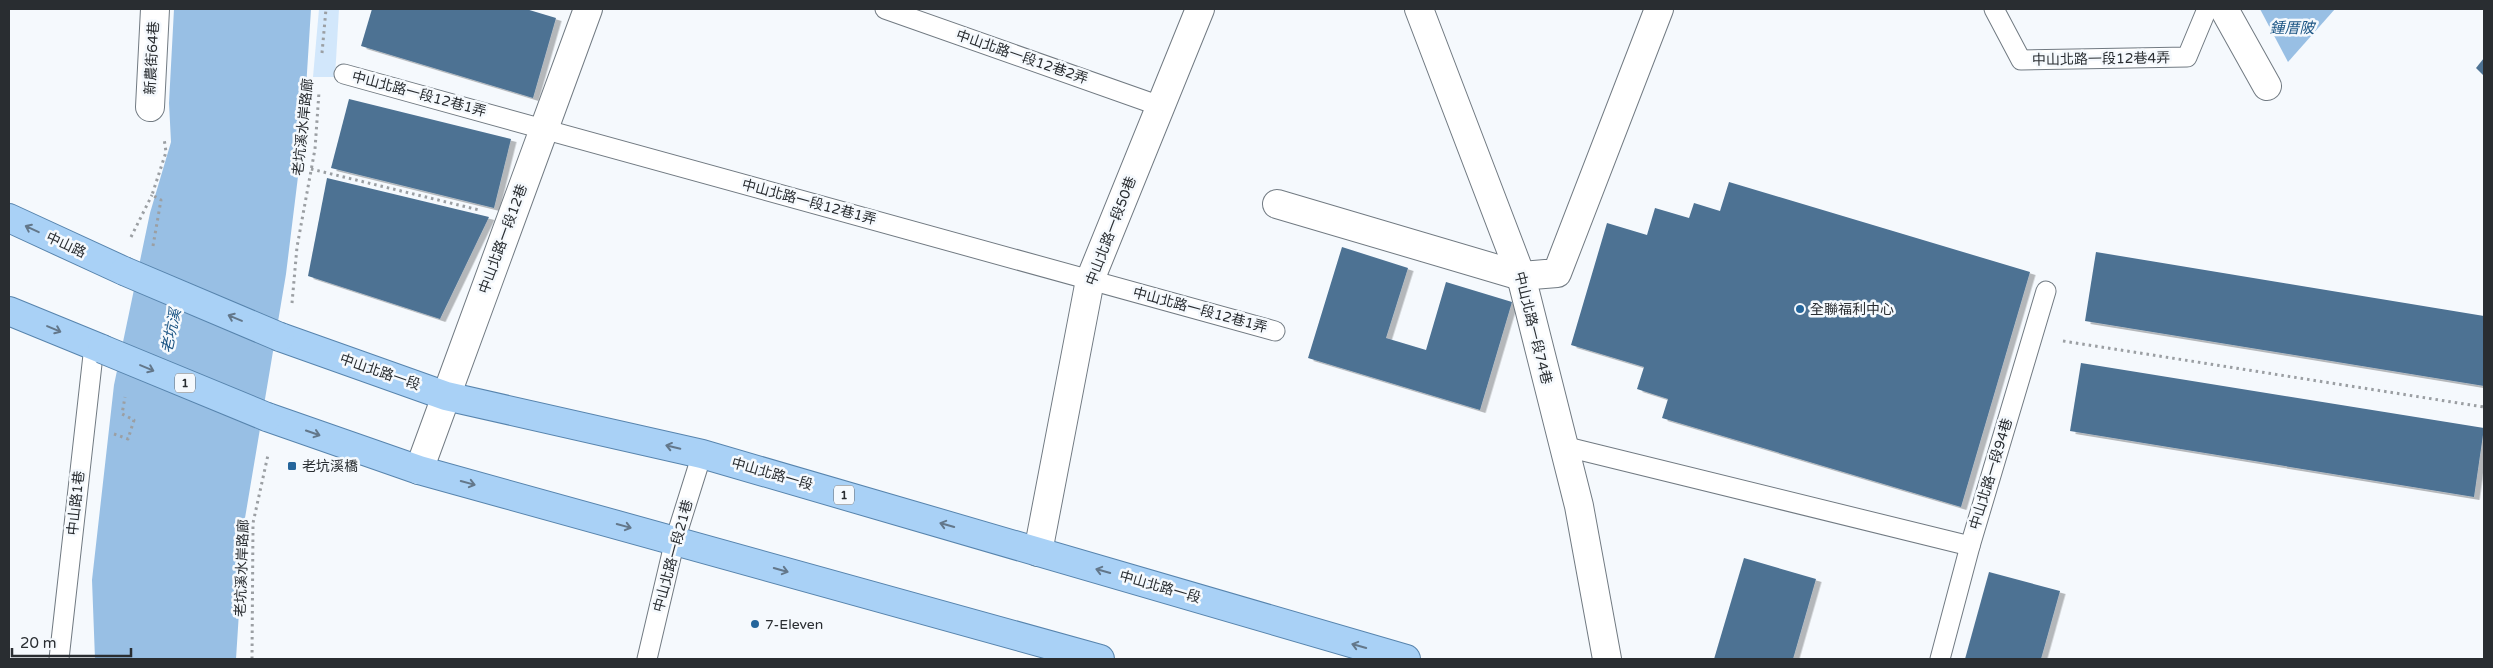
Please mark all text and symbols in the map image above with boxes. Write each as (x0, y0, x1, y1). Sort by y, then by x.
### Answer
water label: 鍾厝陂 (2269, 19, 2316, 37)
street label: 新農街64巷 (142, 21, 162, 95)
street label: 中山北路一段12巷2弄 (954, 26, 1090, 88)
street label: 中山北路一段12巷4弄 (2032, 49, 2170, 69)
street label: 中山北路一段12巷1弄 (350, 68, 488, 120)
street label: 老坑溪水岸路廊 (289, 77, 317, 177)
street label: 中山北路一段50巷 (1082, 174, 1140, 288)
street label: 中山北路一段12巷1弄 (740, 176, 878, 228)
street label: 中山北路一段12巷 (475, 182, 531, 296)
one-way arrow (25, 224, 40, 233)
street label: 中山路 (43, 228, 89, 262)
street label: 中山北路一段74巷 (1511, 270, 1555, 386)
street label: 中山北路一段12巷1弄 (1131, 284, 1269, 336)
place label: 全聯福利中心 (1810, 301, 1894, 318)
marker: 全聯福利中心 (1794, 303, 1806, 315)
water label: 老坑溪 (158, 305, 185, 355)
one-way arrow (228, 313, 243, 323)
one-way arrow (46, 325, 61, 335)
street label: 中山北路一段 (338, 350, 422, 394)
one-way arrow (139, 363, 154, 373)
road number: 1 (175, 373, 195, 392)
street label: 中山北路一段94巷 (1966, 416, 2016, 532)
one-way arrow (305, 429, 321, 438)
one-way arrow (665, 442, 681, 451)
street label: 中山北路一段 (729, 454, 815, 494)
place label: 老坑溪橋 (302, 458, 358, 475)
marker: 老坑溪橋 (286, 460, 298, 472)
street label: 中山路1巷 (64, 470, 88, 536)
one-way arrow (459, 479, 475, 489)
road number: 1 (834, 486, 854, 504)
street label: 中山北路一段21巷 (650, 498, 696, 614)
street label: 老坑溪水岸路廊 (232, 519, 252, 617)
one-way arrow (939, 520, 955, 529)
one-way arrow (616, 522, 632, 532)
one-way arrow (1095, 565, 1111, 575)
one-way arrow (773, 566, 789, 575)
street label: 中山北路一段 (1117, 567, 1203, 607)
place label: 7-Eleven (765, 616, 823, 633)
marker: 7-Eleven (749, 618, 761, 630)
scale bar (12, 626, 131, 658)
text: 20 m (20, 634, 57, 652)
one-way arrow (1352, 640, 1368, 650)

